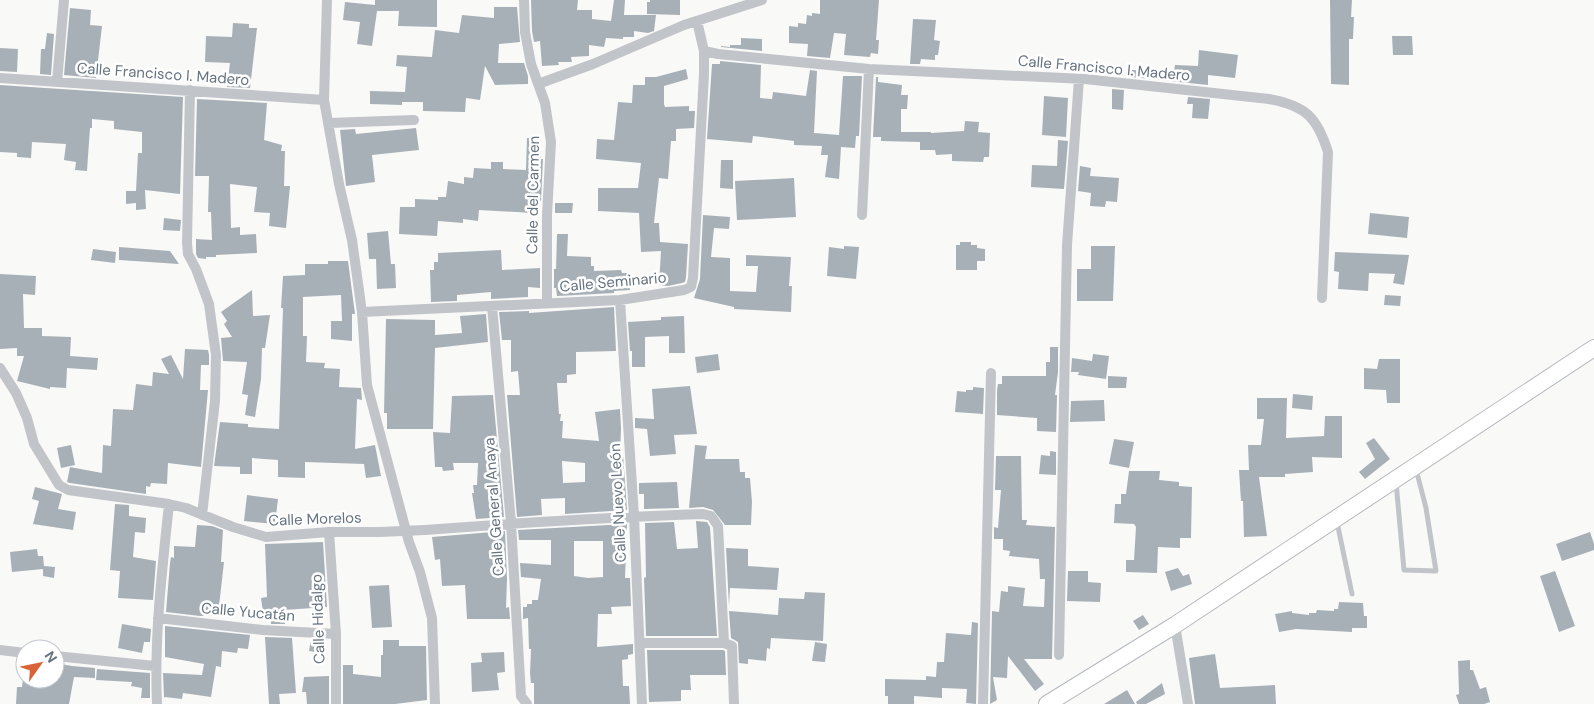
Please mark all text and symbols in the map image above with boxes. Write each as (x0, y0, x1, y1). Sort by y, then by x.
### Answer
street label: Calle Francisco I. Madero (1017, 51, 1191, 86)
street label: Calle Francisco I. Madero (76, 58, 250, 90)
street label: Calle del Carmen (522, 136, 544, 254)
street label: Calle Seminario (559, 267, 667, 297)
street label: Calle General Anaya (479, 437, 509, 577)
street label: Calle Nuevo León (605, 443, 631, 563)
street label: Calle Morelos (268, 507, 362, 531)
street label: Calle Hidalgo (306, 574, 330, 664)
street label: Calle Yucatán (200, 598, 296, 626)
north arrow (15, 639, 65, 689)
text: N (41, 648, 61, 666)

